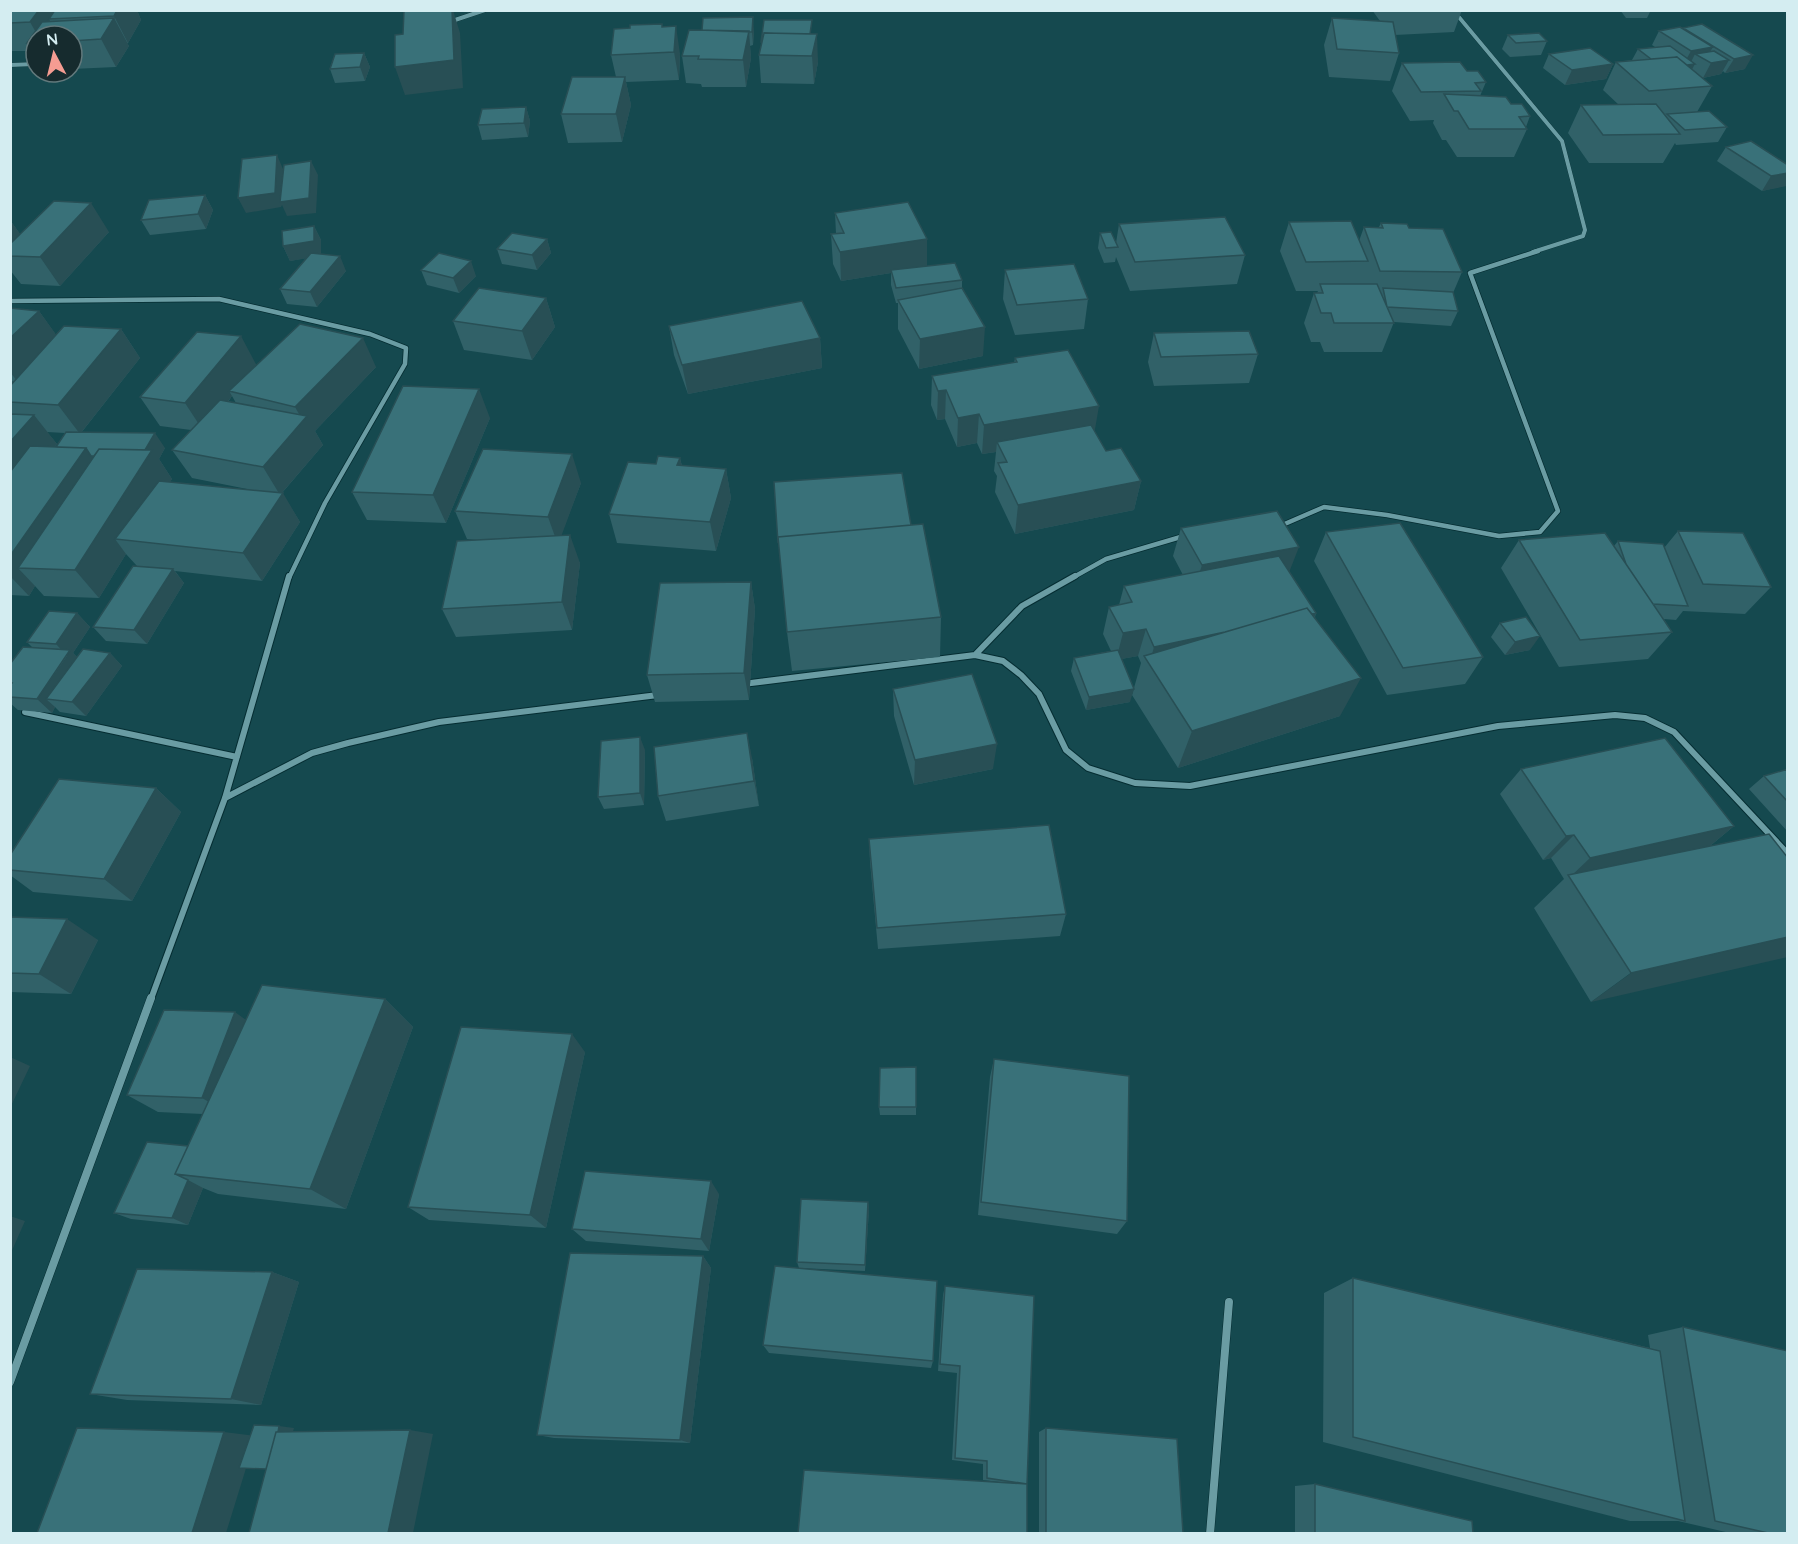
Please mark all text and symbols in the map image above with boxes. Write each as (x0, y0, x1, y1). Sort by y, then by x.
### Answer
north arrow (24, 24, 84, 84)
text: N (45, 28, 59, 50)

